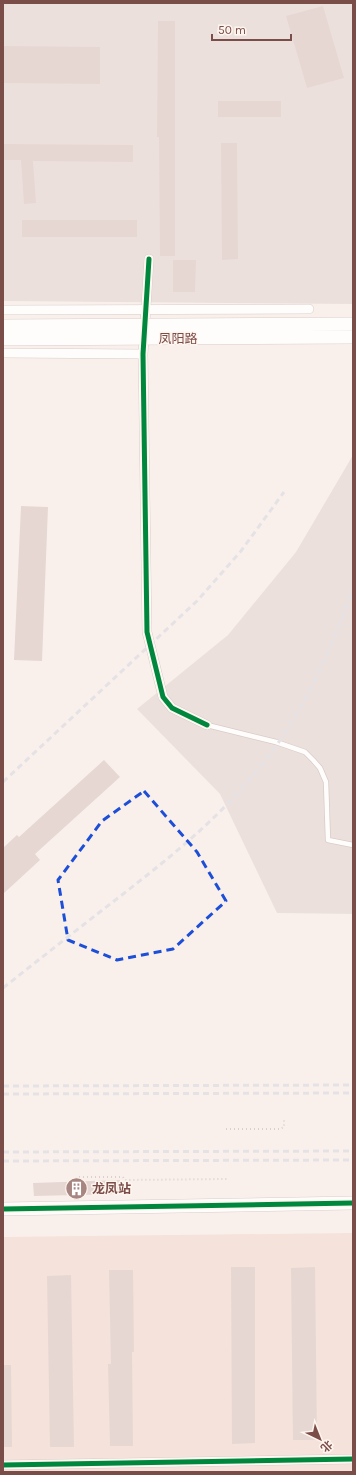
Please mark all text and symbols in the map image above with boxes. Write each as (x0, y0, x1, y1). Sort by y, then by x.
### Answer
scale bar (212, 16, 291, 42)
text: 50 m (218, 23, 246, 37)
street label: 凤阳路 (158, 331, 198, 346)
building icon: 龙凤站 (64, 1175, 90, 1201)
place label: 龙凤站 (92, 1181, 131, 1196)
north arrow (300, 1419, 340, 1459)
text: 北 (318, 1437, 335, 1454)

